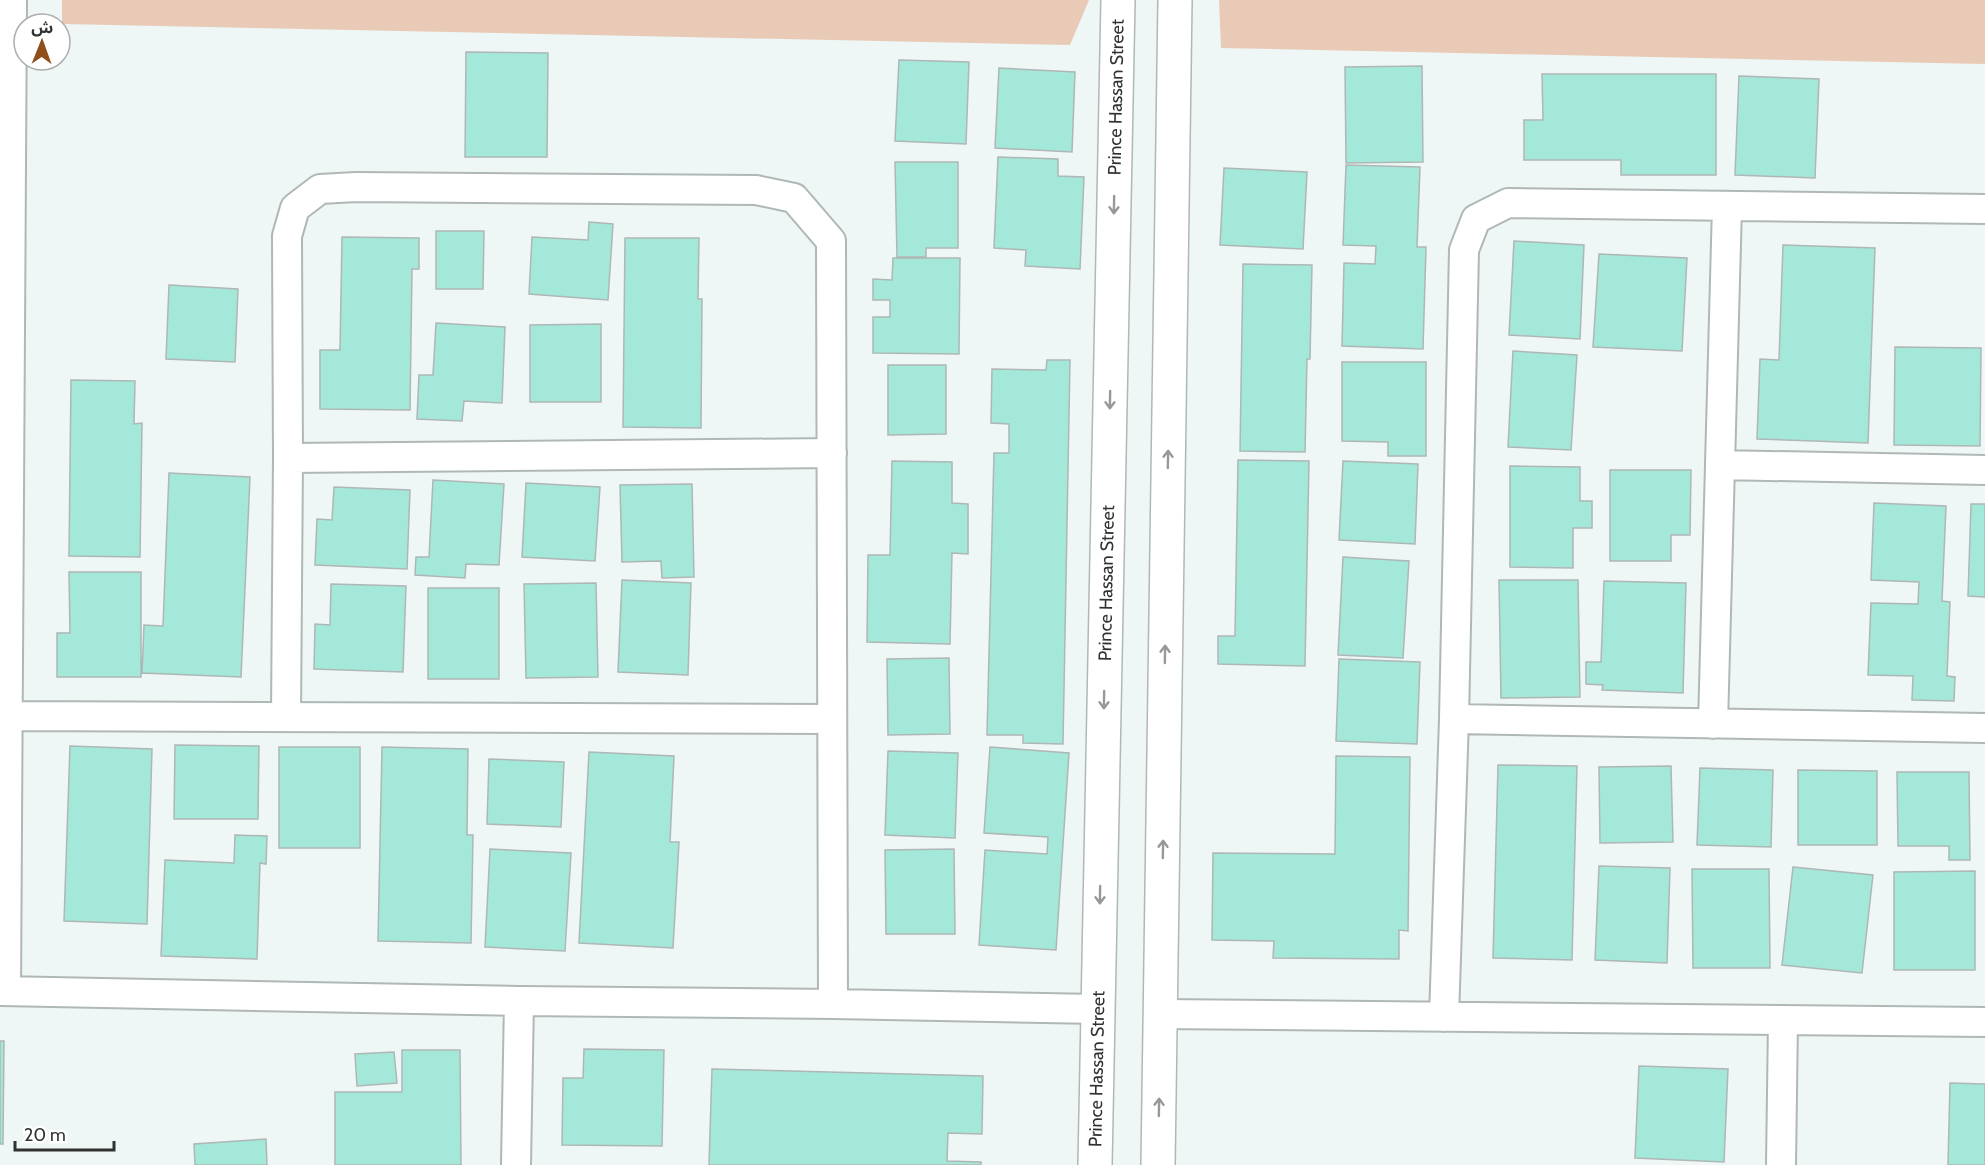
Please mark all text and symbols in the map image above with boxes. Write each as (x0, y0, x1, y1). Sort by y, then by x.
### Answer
north arrow (12, 12, 72, 72)
text: ش (31, 18, 53, 37)
street label: Prince Hassan Street (1104, 19, 1129, 176)
one-way arrow (1108, 195, 1119, 215)
one-way arrow (1104, 390, 1116, 410)
one-way arrow (1162, 449, 1174, 469)
street label: Prince Hassan Street (1094, 505, 1119, 661)
one-way arrow (1160, 644, 1171, 664)
one-way arrow (1098, 690, 1110, 710)
one-way arrow (1157, 839, 1168, 859)
one-way arrow (1094, 885, 1106, 905)
street label: Prince Hassan Street (1084, 991, 1109, 1147)
one-way arrow (1153, 1097, 1165, 1117)
scale bar (15, 1114, 114, 1152)
text: 20 m (24, 1124, 66, 1146)

